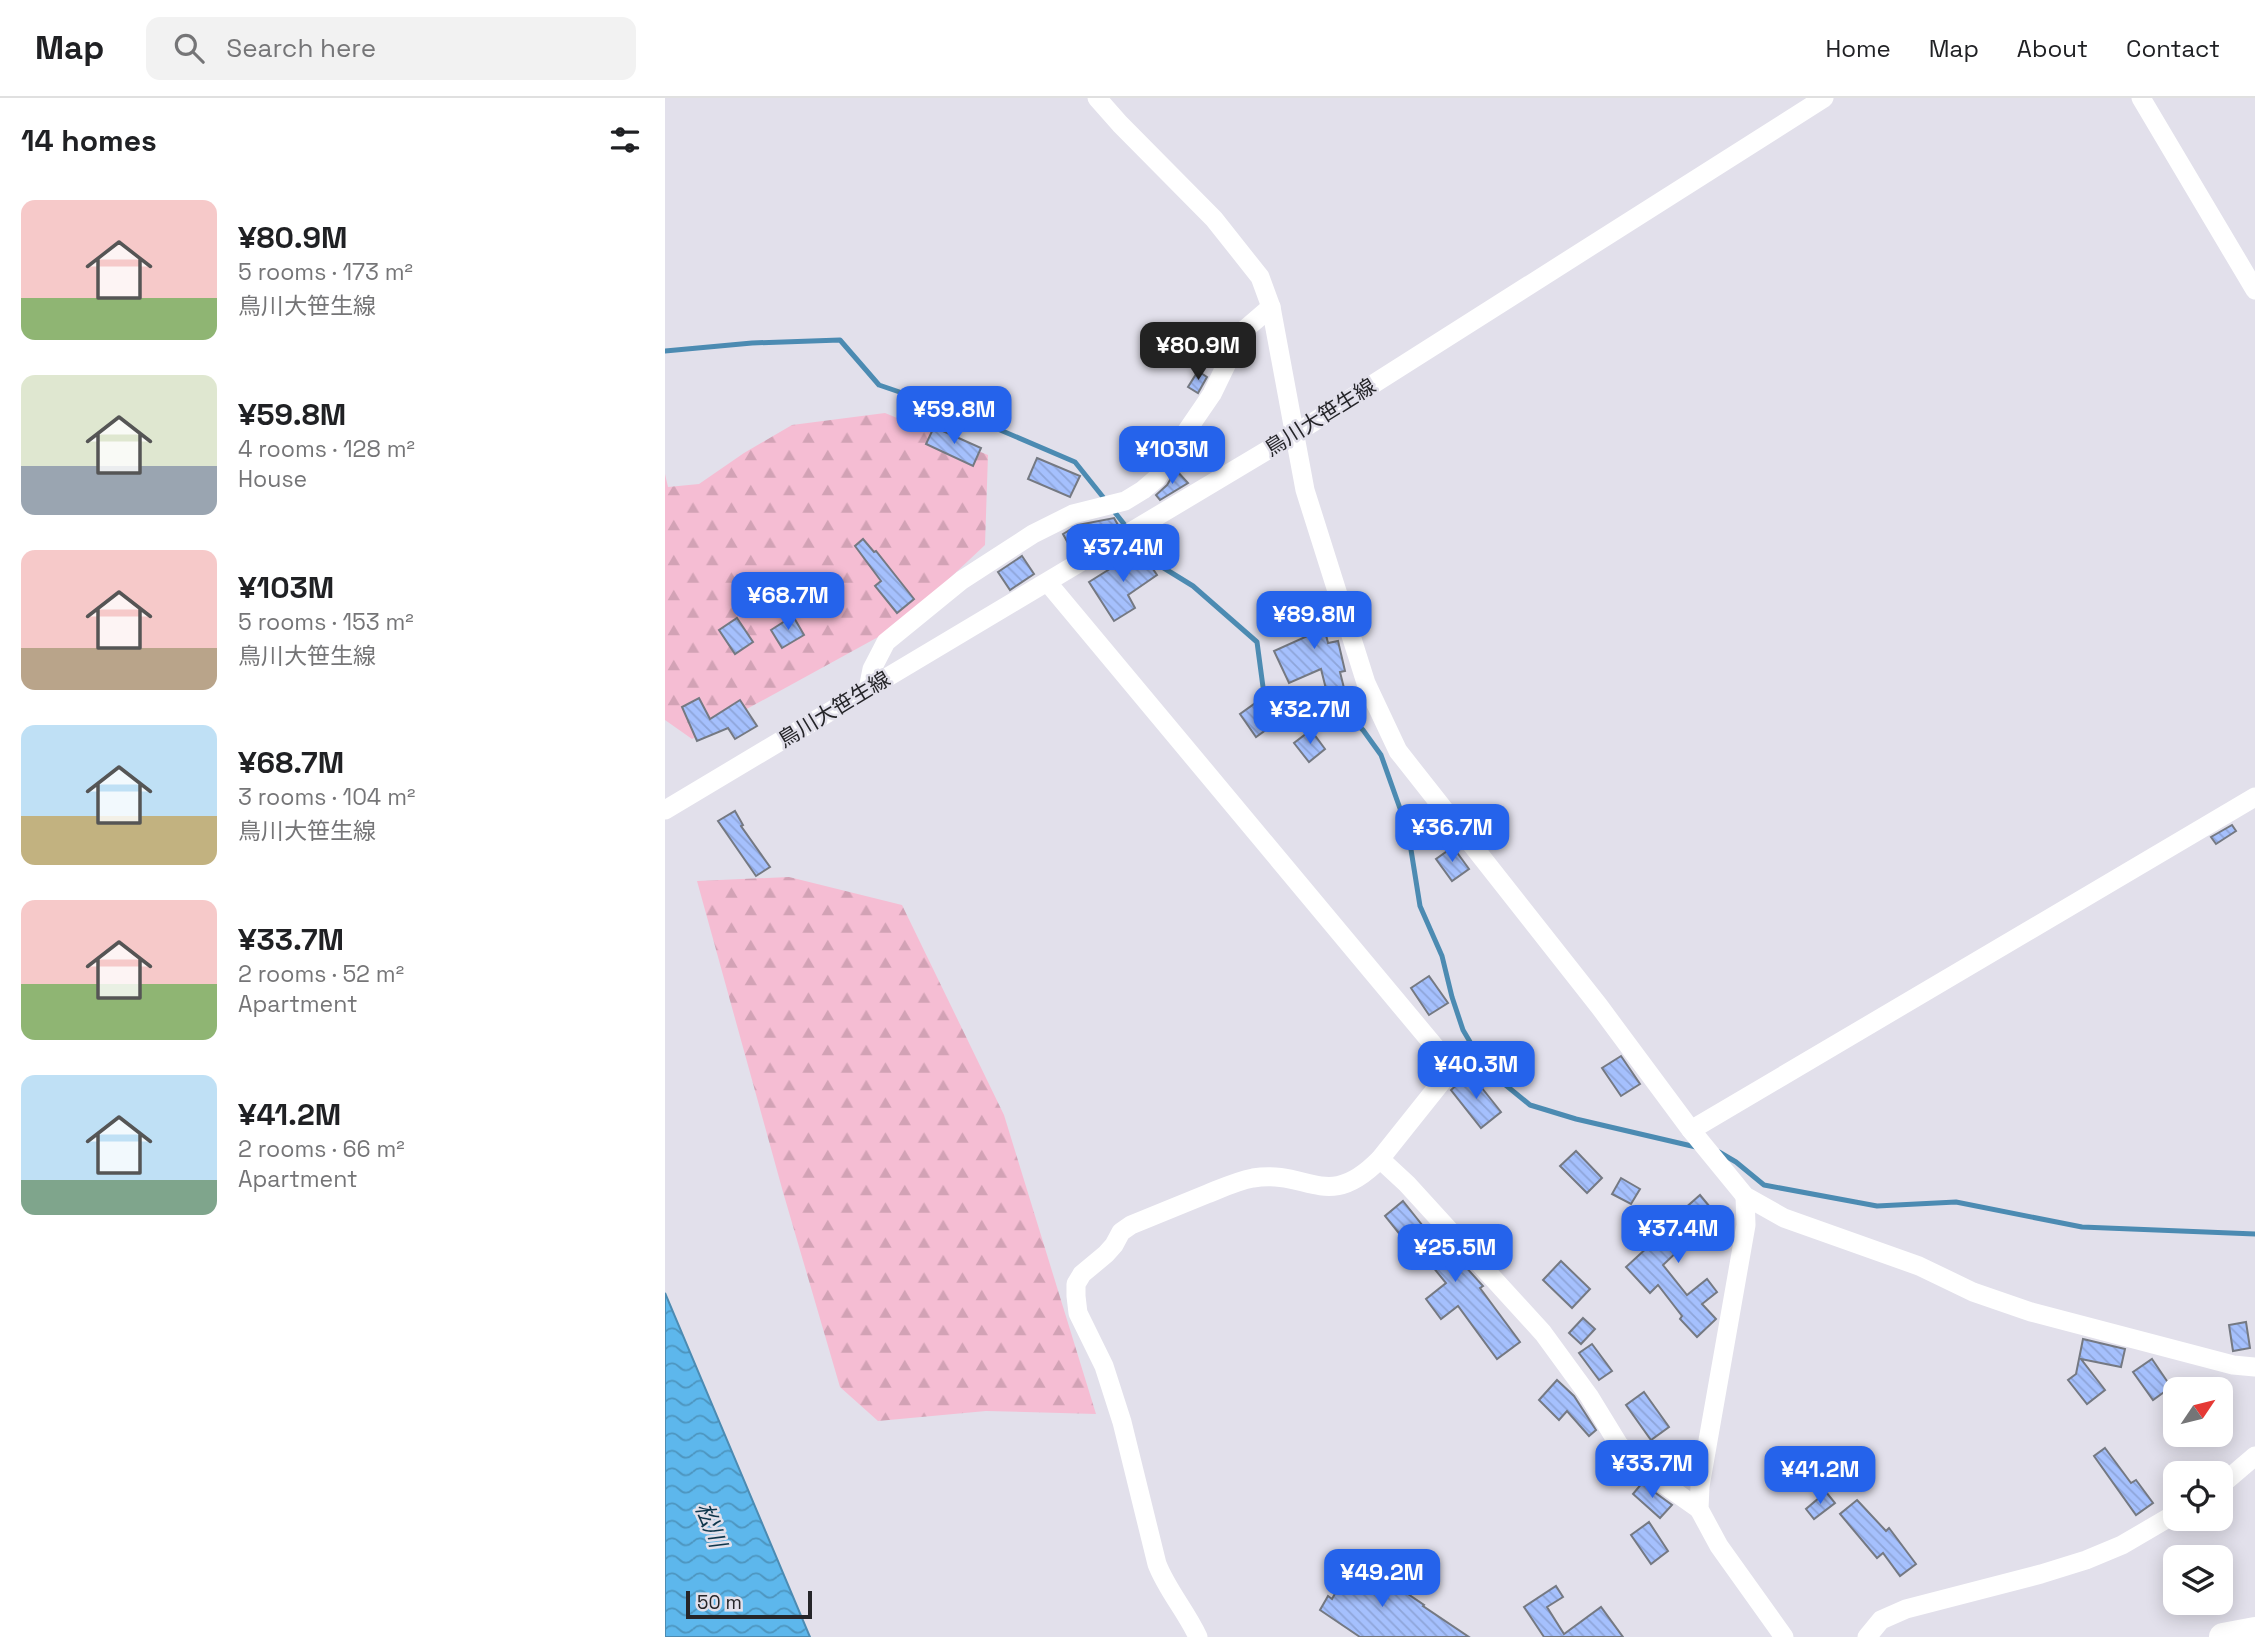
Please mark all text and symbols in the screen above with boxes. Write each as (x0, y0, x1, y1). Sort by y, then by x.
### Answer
search box (146, 17, 636, 80)
text: Map (35, 27, 104, 69)
icon: search (170, 29, 208, 67)
text: Search here (226, 31, 376, 65)
text: Home (1825, 33, 1891, 64)
text: Map (1929, 33, 1979, 64)
text: About (2017, 33, 2088, 64)
text: Contact (2126, 33, 2220, 64)
text: 14 homes (21, 121, 157, 160)
icon: filters (606, 121, 644, 159)
text: ¥80.9M (238, 218, 348, 257)
icon: home (77, 228, 161, 312)
text: 5 rooms · 173 m² (238, 257, 413, 287)
text: 鳥川大笹生線 (238, 291, 376, 321)
pin: ¥80.9M (1141, 322, 1255, 382)
text: ¥80.9M (1156, 330, 1240, 360)
street label: 鳥川大笹生線 (1259, 372, 1381, 462)
pin: ¥59.8M (897, 386, 1011, 446)
text: ¥59.8M (913, 394, 995, 424)
text: ¥59.8M (238, 395, 346, 434)
icon: home (77, 403, 161, 487)
pin: ¥103M (1123, 426, 1221, 486)
text: 4 rooms · 128 m² (238, 434, 415, 464)
text: ¥103M (1135, 434, 1209, 464)
text: House (238, 464, 307, 494)
pin: ¥37.4M (1066, 524, 1180, 584)
text: ¥37.4M (1082, 532, 1164, 562)
text: ¥103M (238, 568, 334, 607)
pin: ¥68.7M (731, 573, 845, 632)
icon: home (77, 578, 161, 662)
text: ¥68.7M (747, 580, 829, 610)
pin: ¥89.8M (1257, 592, 1371, 651)
text: ¥89.8M (1273, 599, 1355, 629)
text: 5 rooms · 153 m² (238, 607, 414, 637)
text: 鳥川大笹生線 (238, 641, 376, 671)
street label: 鳥川大笹生線 (773, 665, 895, 753)
pin: ¥32.7M (1253, 686, 1367, 746)
text: ¥32.7M (1269, 694, 1351, 724)
text: ¥68.7M (238, 743, 344, 782)
icon: home (77, 753, 161, 837)
text: 3 rooms · 104 m² (238, 782, 415, 812)
pin: ¥36.7M (1395, 804, 1509, 864)
text: ¥36.7M (1411, 812, 1493, 842)
text: 鳥川大笹生線 (238, 816, 376, 846)
text: ¥33.7M (238, 920, 344, 959)
icon: home (77, 928, 161, 1012)
text: 2 rooms · 52 m² (238, 959, 404, 989)
text: Apartment (238, 989, 358, 1019)
pin: ¥40.3M (1419, 1042, 1533, 1101)
text: ¥40.3M (1434, 1049, 1518, 1079)
text: ¥41.2M (238, 1095, 341, 1134)
icon: home (77, 1103, 161, 1187)
text: 2 rooms · 66 m² (238, 1134, 405, 1164)
text: Apartment (238, 1164, 358, 1194)
pin: ¥37.4M (1621, 1206, 1735, 1265)
text: ¥37.4M (1637, 1213, 1719, 1243)
pin: ¥25.5M (1398, 1224, 1512, 1284)
text: ¥25.5M (1414, 1232, 1496, 1262)
north arrow (2163, 1377, 2233, 1447)
map controls (2163, 1377, 2233, 1615)
pin: ¥33.7M (1595, 1440, 1709, 1500)
pin: ¥41.2M (1763, 1446, 1877, 1506)
text: ¥33.7M (1611, 1448, 1693, 1478)
text: ¥41.2M (1780, 1454, 1860, 1484)
button: locate (2163, 1461, 2233, 1531)
water label: 松川 (689, 1498, 734, 1555)
button: layers (2163, 1545, 2233, 1615)
pin: ¥49.2M (1325, 1550, 1439, 1609)
text: ¥49.2M (1340, 1557, 1424, 1587)
scale bar (686, 1588, 812, 1620)
text: 50 m (697, 1590, 742, 1615)

